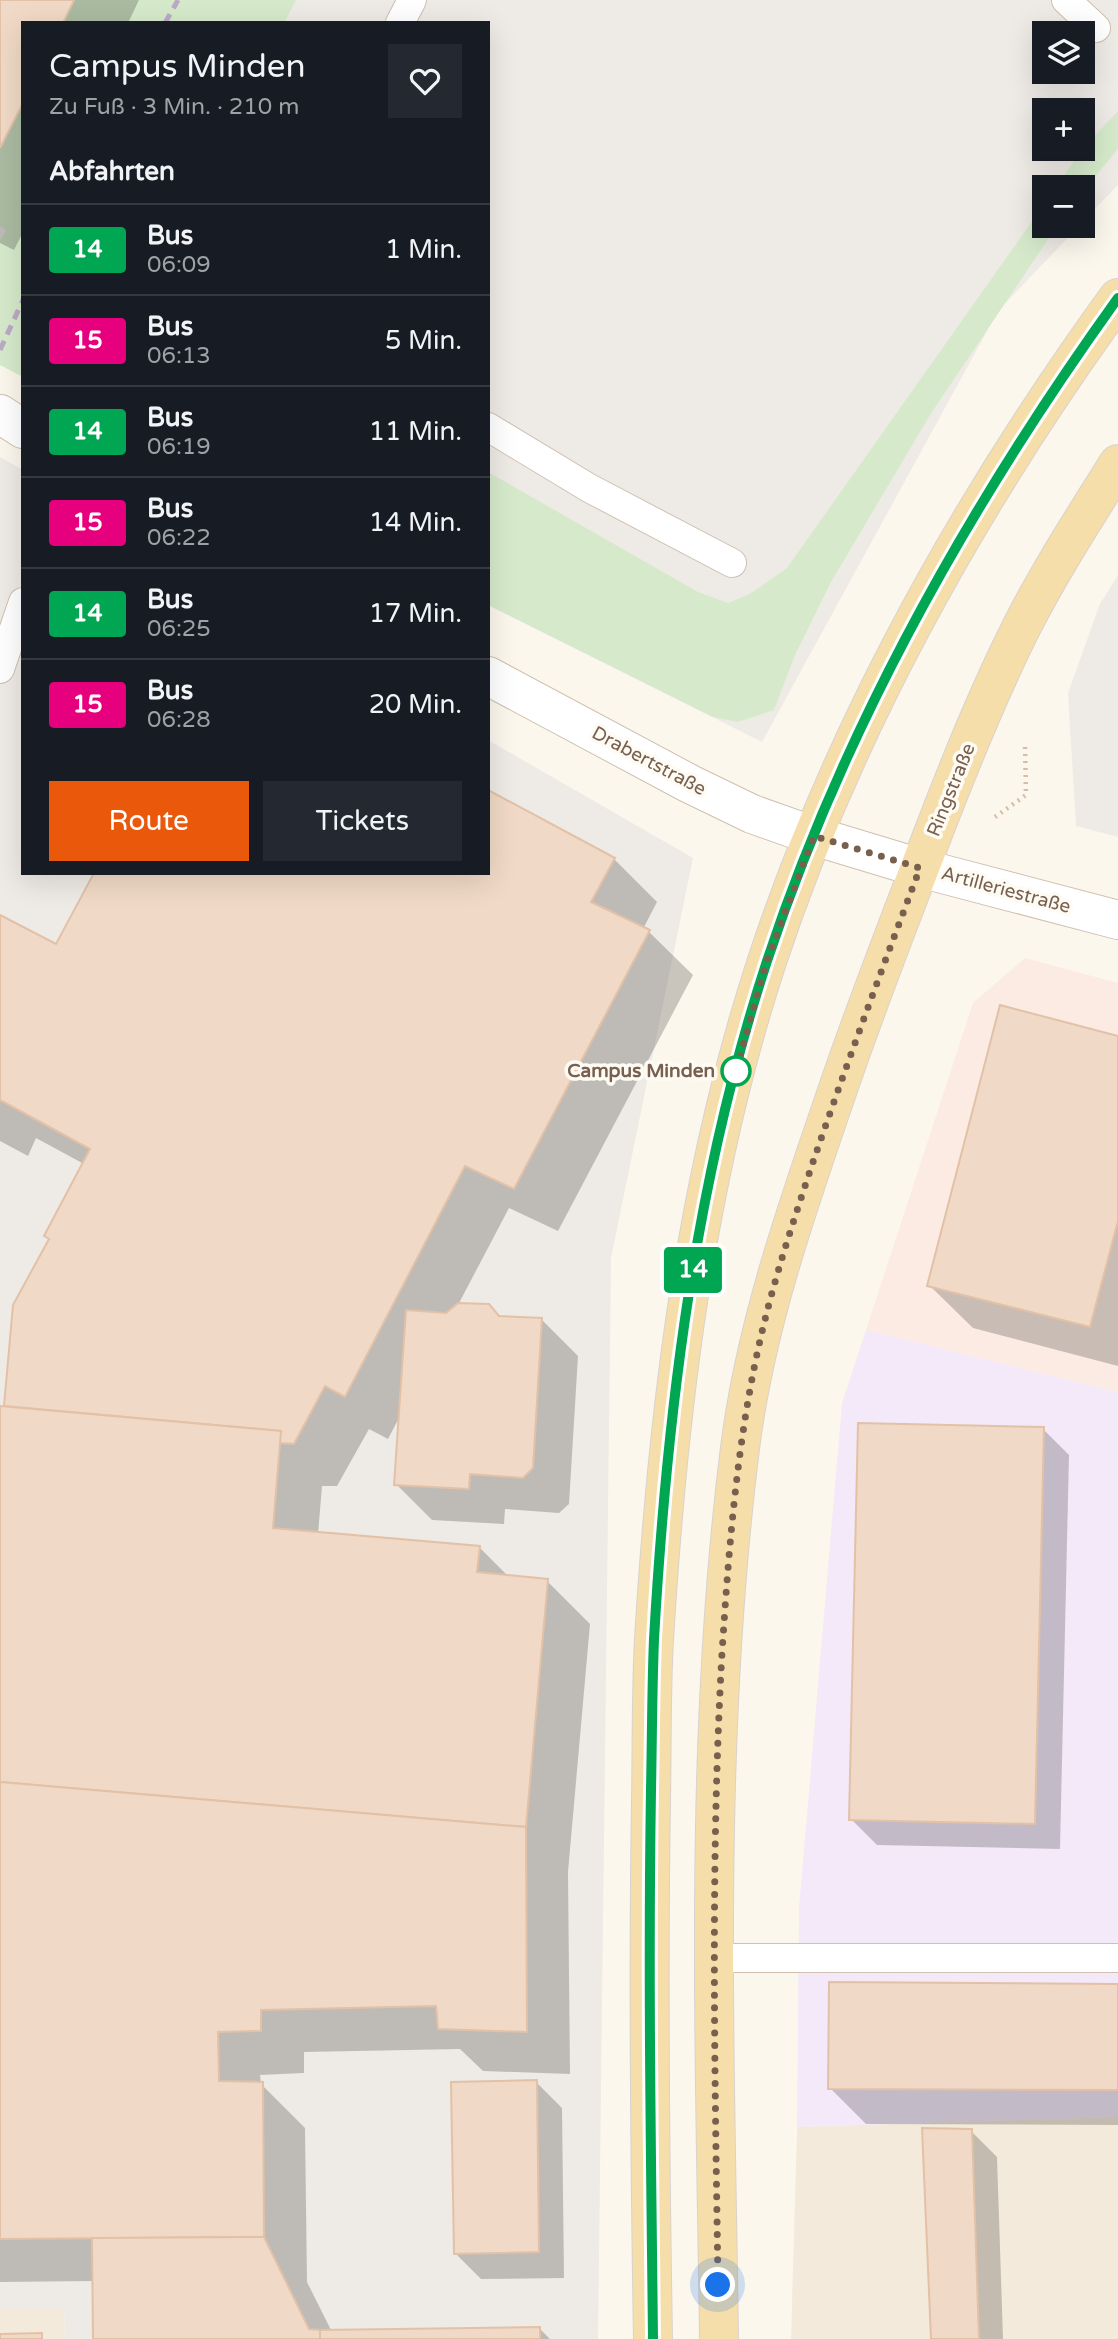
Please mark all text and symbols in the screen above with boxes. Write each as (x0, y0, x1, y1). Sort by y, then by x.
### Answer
map controls (1032, 21, 1095, 238)
button: layers (1032, 21, 1095, 84)
button: heart (388, 44, 462, 118)
text: Campus Minden (49, 47, 306, 86)
text: Zu Fuß · 3 Min. · 210 m (49, 93, 299, 121)
button: + (1032, 98, 1095, 161)
text: Abfahrten (49, 156, 175, 187)
button: − (1032, 175, 1095, 238)
text: Bus (147, 220, 193, 251)
text: 1 Min. (385, 234, 462, 265)
text: 14 (72, 235, 103, 264)
text: 06:09 (147, 251, 211, 279)
text: Bus (147, 311, 193, 342)
text: 5 Min. (385, 325, 462, 356)
text: 15 (72, 326, 103, 355)
text: 06:13 (147, 342, 211, 370)
text: Bus (147, 402, 193, 433)
text: 11 Min. (369, 416, 462, 447)
text: 14 (72, 417, 103, 446)
text: 06:19 (147, 433, 211, 461)
text: Bus (147, 493, 193, 524)
text: 14 Min. (369, 507, 462, 538)
text: 15 (72, 508, 103, 537)
text: 06:22 (147, 524, 211, 552)
text: Bus (147, 584, 193, 615)
text: 17 Min. (369, 598, 462, 629)
text: 14 (72, 599, 103, 628)
text: 06:25 (147, 615, 211, 643)
text: Bus (147, 675, 193, 706)
text: 20 Min. (369, 689, 462, 720)
text: 15 (72, 690, 103, 719)
text: 06:28 (147, 706, 211, 734)
street label: Drabertstraße (588, 722, 710, 800)
street label: Ringstraße (922, 740, 980, 840)
button: Route (49, 781, 249, 861)
button: Tickets (263, 781, 462, 861)
street label: Artilleriestraße (939, 862, 1073, 918)
marker: Campus Minden (721, 1056, 751, 1086)
place label: Campus Minden (567, 1060, 715, 1083)
line badge: 14 (662, 1247, 724, 1293)
text: 14 (678, 1255, 708, 1284)
your location (700, 2267, 735, 2302)

